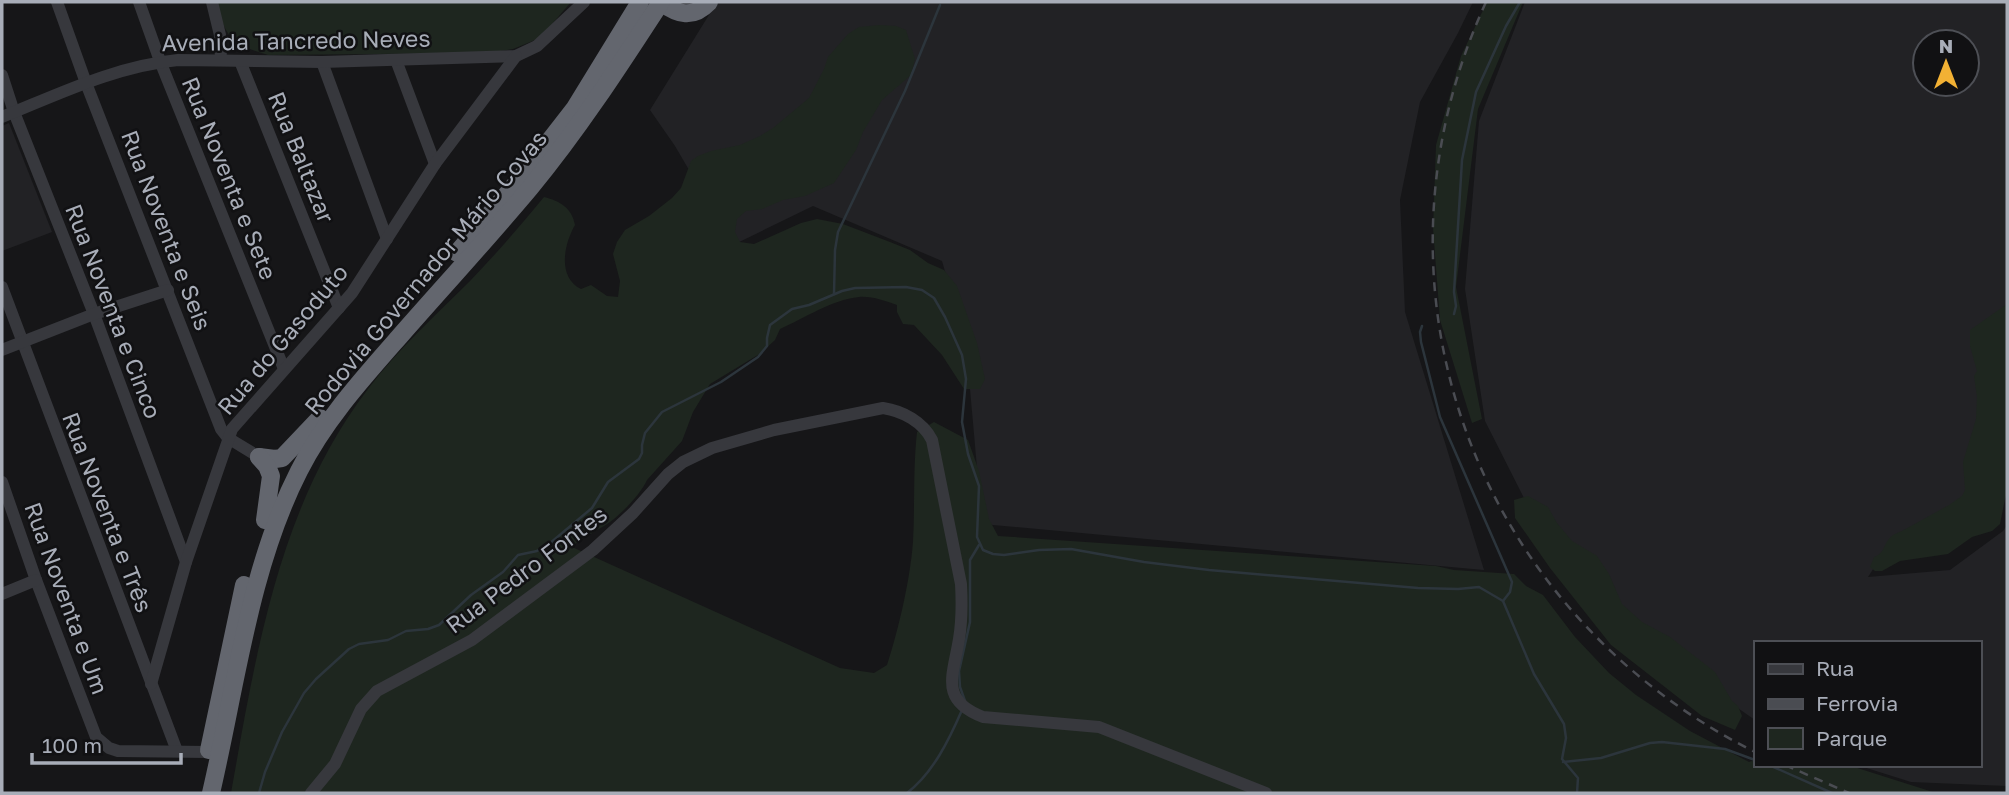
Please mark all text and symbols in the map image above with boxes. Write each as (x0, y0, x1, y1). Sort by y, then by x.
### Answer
street label: Avenida Tancredo Neves (161, 24, 431, 56)
north arrow (1911, 28, 1981, 98)
text: N (1939, 34, 1953, 57)
street label: Rua Noventa e Sete (177, 73, 283, 283)
street label: Rua Baltazar (263, 87, 341, 227)
street label: Rodovia Governador Mário Covas (298, 124, 552, 420)
street label: Rua Noventa e Seis (116, 126, 218, 334)
street label: Rua Noventa e Cinco (60, 200, 168, 422)
street label: Rua do Gasoduto (211, 258, 353, 420)
street label: Rua Noventa e Três (57, 408, 159, 616)
street label: Rua Noventa e Um (19, 498, 115, 698)
street label: Rua Pedro Fontes (440, 499, 612, 639)
legend (1754, 641, 1981, 767)
text: Rua (1816, 655, 1854, 681)
text: Ferrovia (1816, 690, 1898, 716)
scale bar (32, 722, 180, 766)
text: Parque (1816, 725, 1887, 751)
text: 100 m (42, 732, 102, 758)

